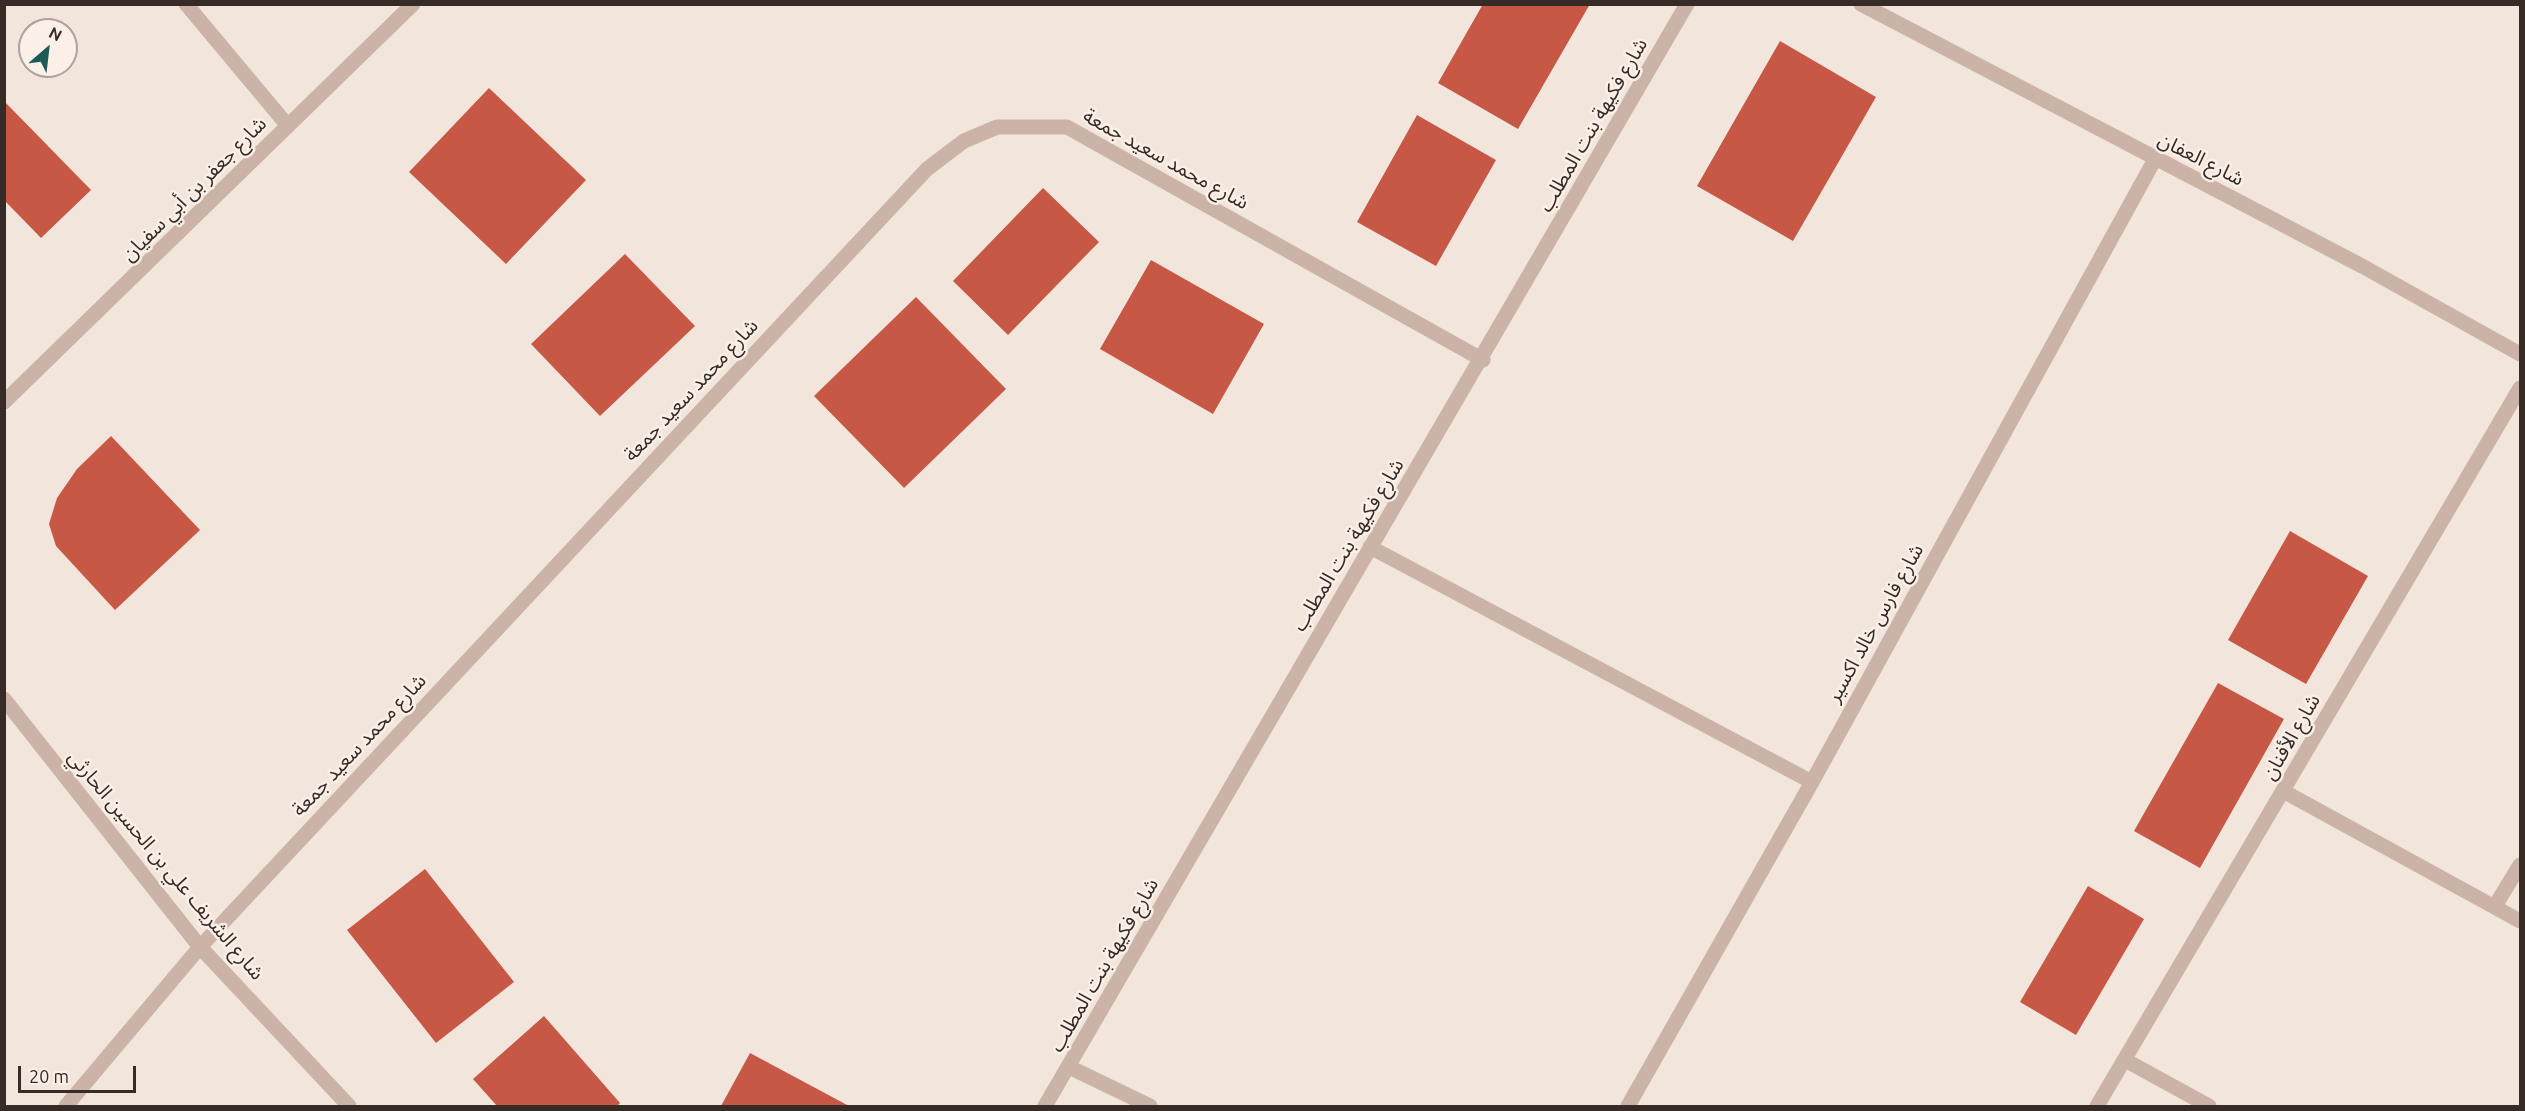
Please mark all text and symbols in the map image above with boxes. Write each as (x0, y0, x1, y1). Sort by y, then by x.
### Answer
north arrow (18, 18, 78, 78)
text: N (46, 23, 65, 45)
street label: شارع فكيهة بنت المطلب (1533, 34, 1653, 216)
street label: شارع محمد سعيد جمعة (1079, 103, 1253, 215)
street label: شارع جعفر بن أبي سفيان (117, 112, 271, 266)
street label: شارع العفان (2154, 127, 2248, 191)
street label: شارع محمد سعيد جمعة (619, 314, 763, 466)
street label: شارع فكيهة بنت المطلب (1287, 454, 1409, 636)
street label: شارع فارس خالد اكسير (1822, 540, 1928, 706)
street label: شارع محمد سعيد جمعة (287, 669, 431, 821)
street label: شارع الأفنان (2257, 690, 2325, 784)
street label: شارع الشريف علي بن الحسين الحارثي (63, 745, 269, 985)
street label: شارع فكيهة بنت المطلب (1044, 874, 1164, 1056)
scale bar (21, 1054, 140, 1092)
text: 20 m (29, 1066, 69, 1086)

